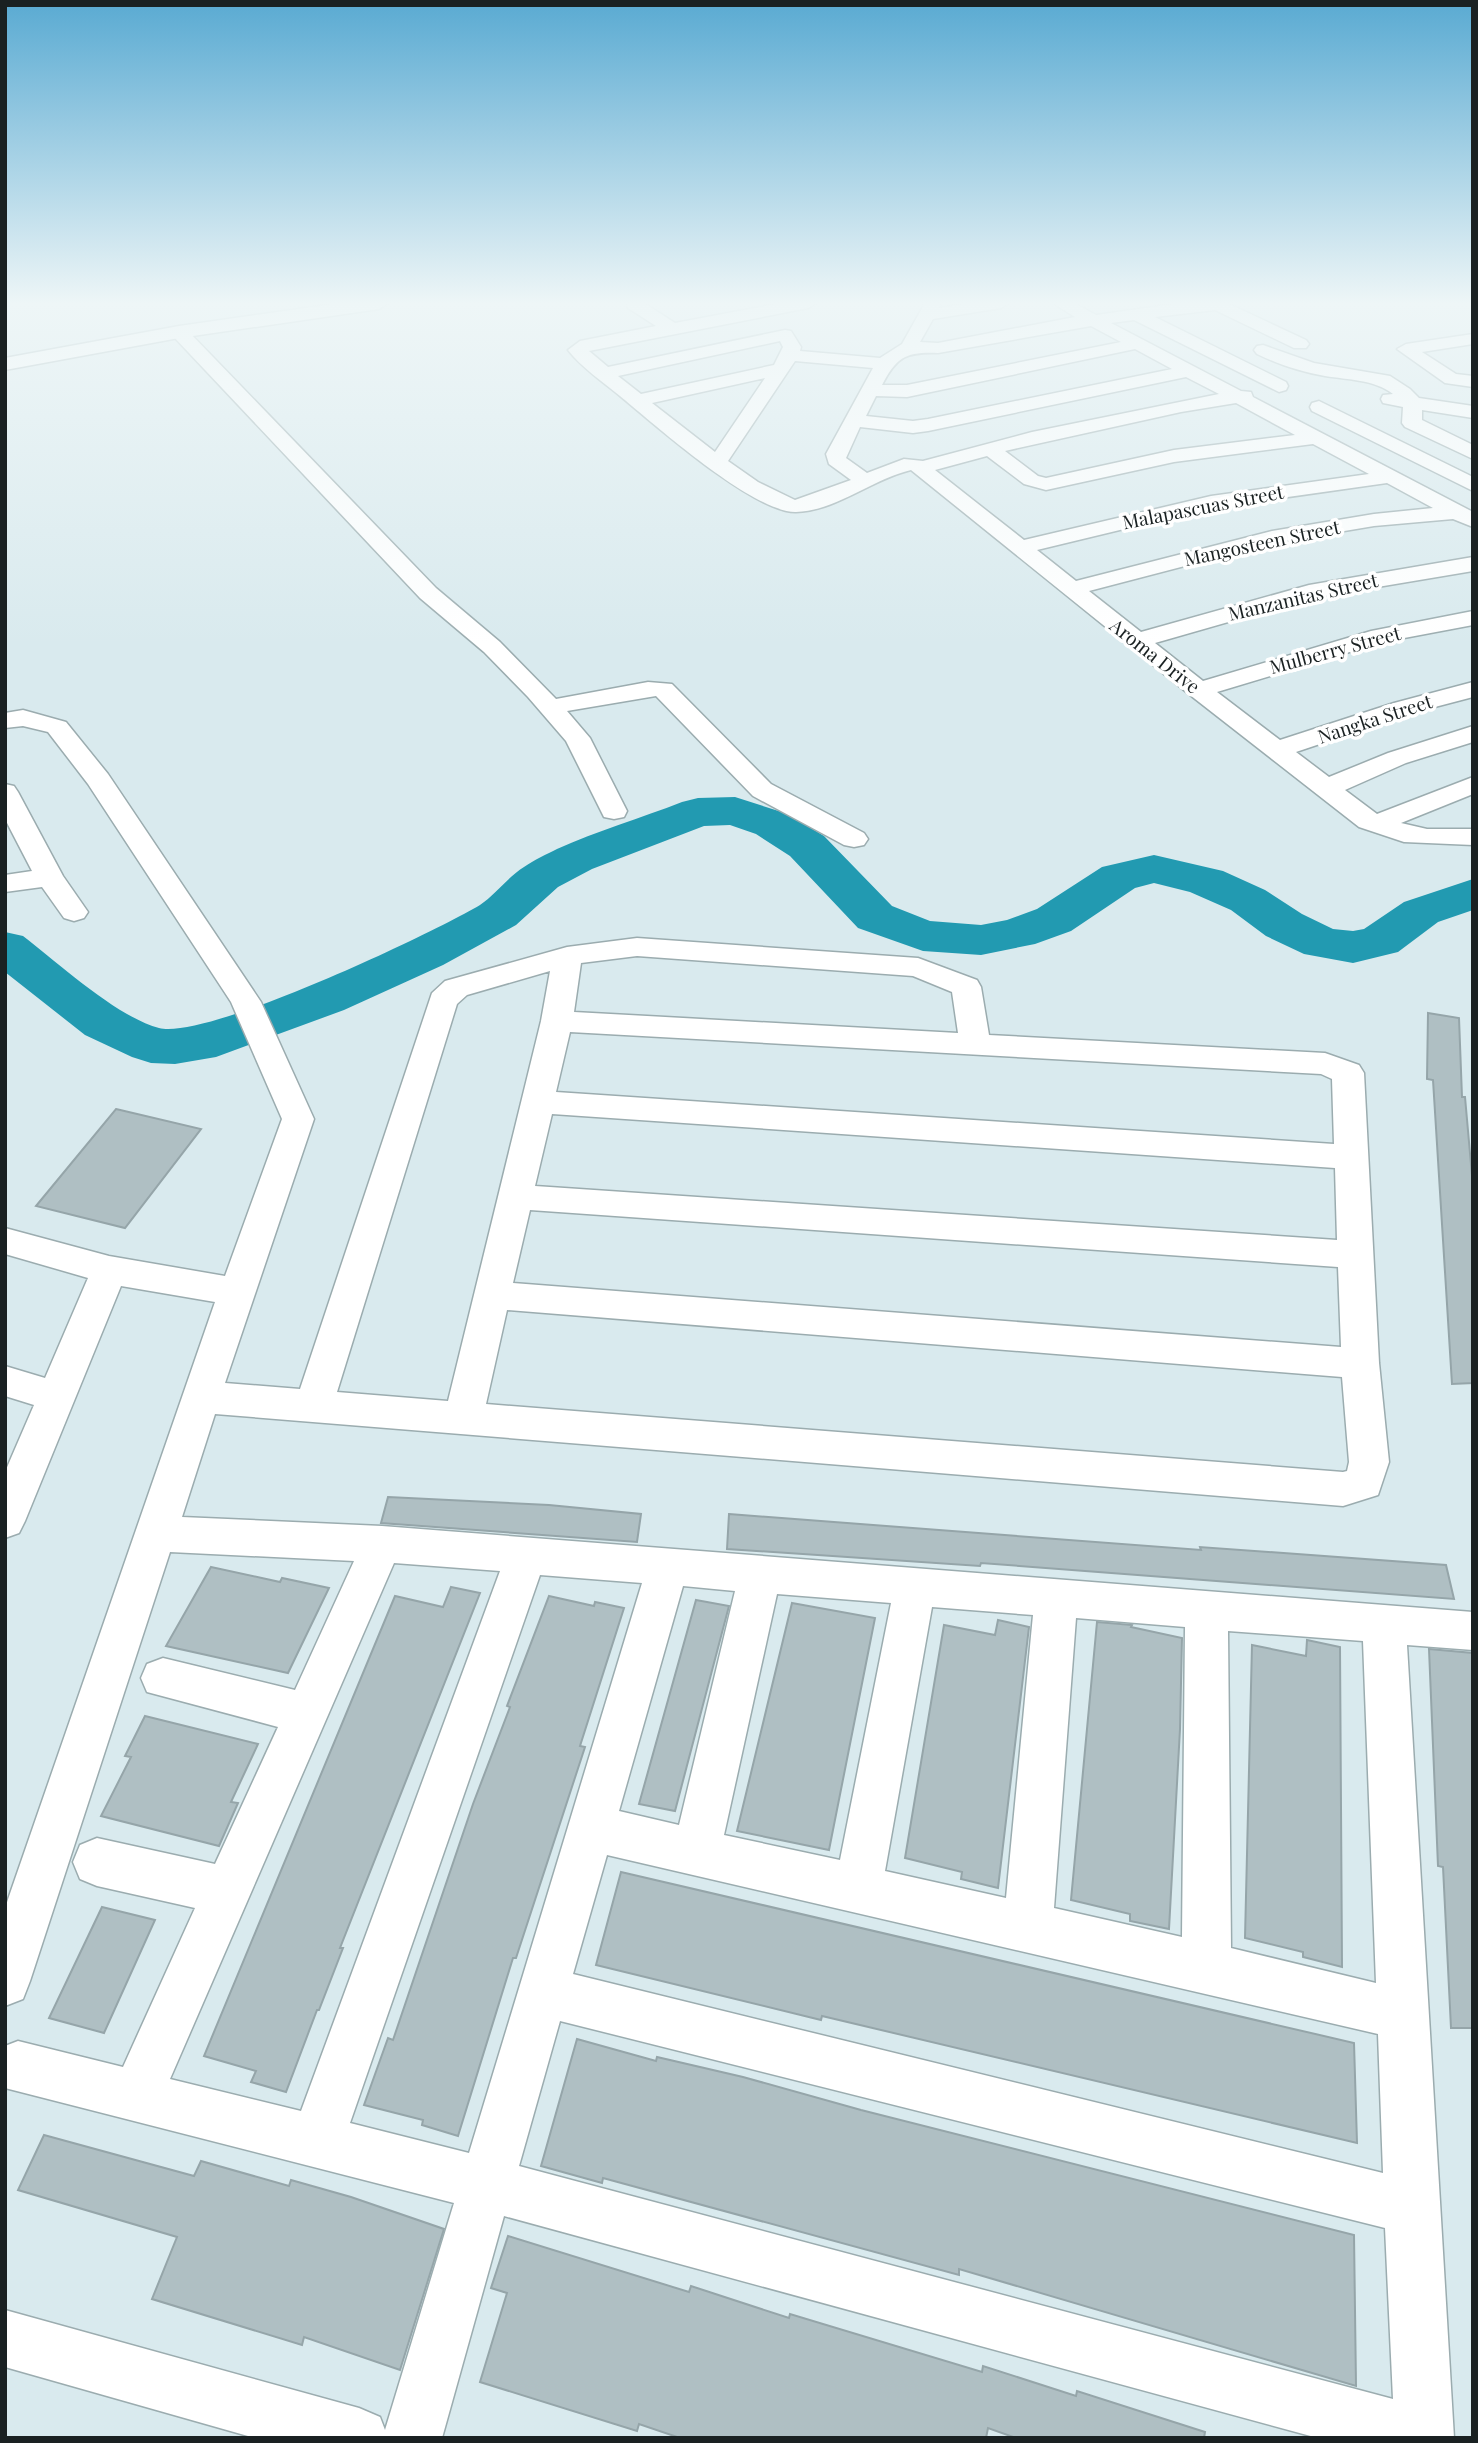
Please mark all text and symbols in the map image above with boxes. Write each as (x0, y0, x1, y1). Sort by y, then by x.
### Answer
street label: Malapascuas Street (1120, 478, 1286, 534)
street label: Mangosteen Street (1181, 513, 1342, 571)
street label: Manzanitas Street (1225, 566, 1381, 626)
street label: Aroma Drive (1104, 611, 1206, 699)
street label: Mulberry Street (1266, 619, 1403, 679)
street label: Nangka Street (1314, 687, 1436, 749)

